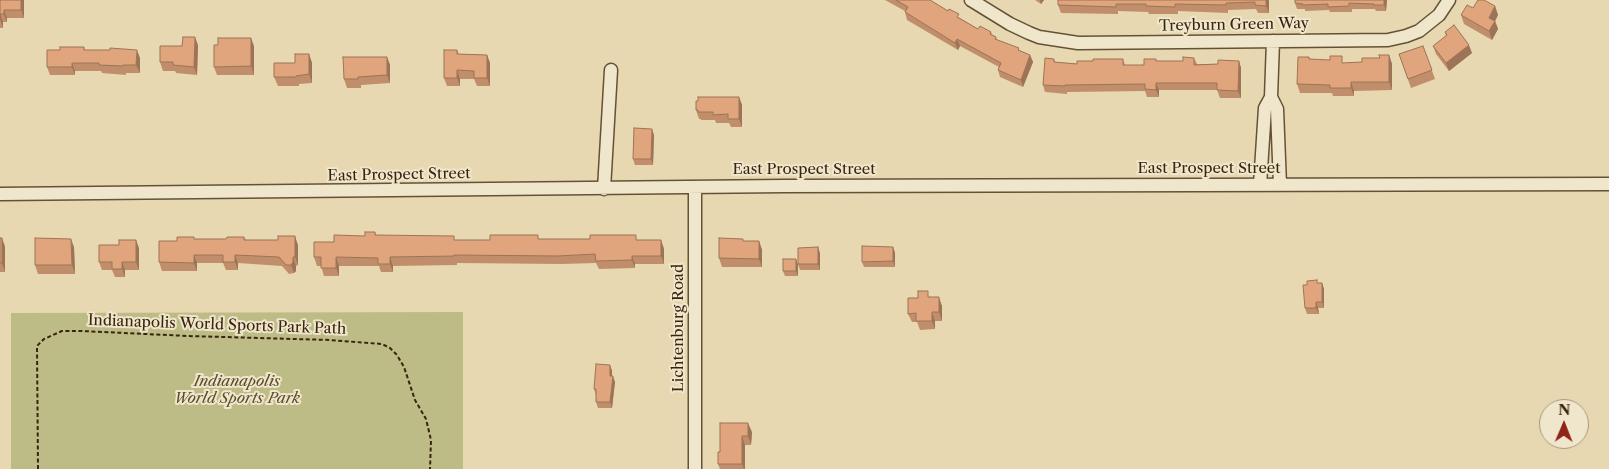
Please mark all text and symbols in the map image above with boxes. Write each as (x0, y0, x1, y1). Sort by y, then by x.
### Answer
street label: Treyburn Green Way (1159, 15, 1309, 35)
street label: East Prospect Street (1137, 160, 1281, 178)
street label: East Prospect Street (732, 161, 876, 179)
street label: East Prospect Street (327, 165, 471, 185)
street label: Lichtenburg Road (670, 264, 688, 392)
street label: Indianapolis World Sports Park Path (87, 311, 347, 339)
park label: Indianapolis World Sports Park (174, 373, 300, 408)
north arrow (1539, 399, 1589, 449)
text: N (1558, 401, 1570, 419)

